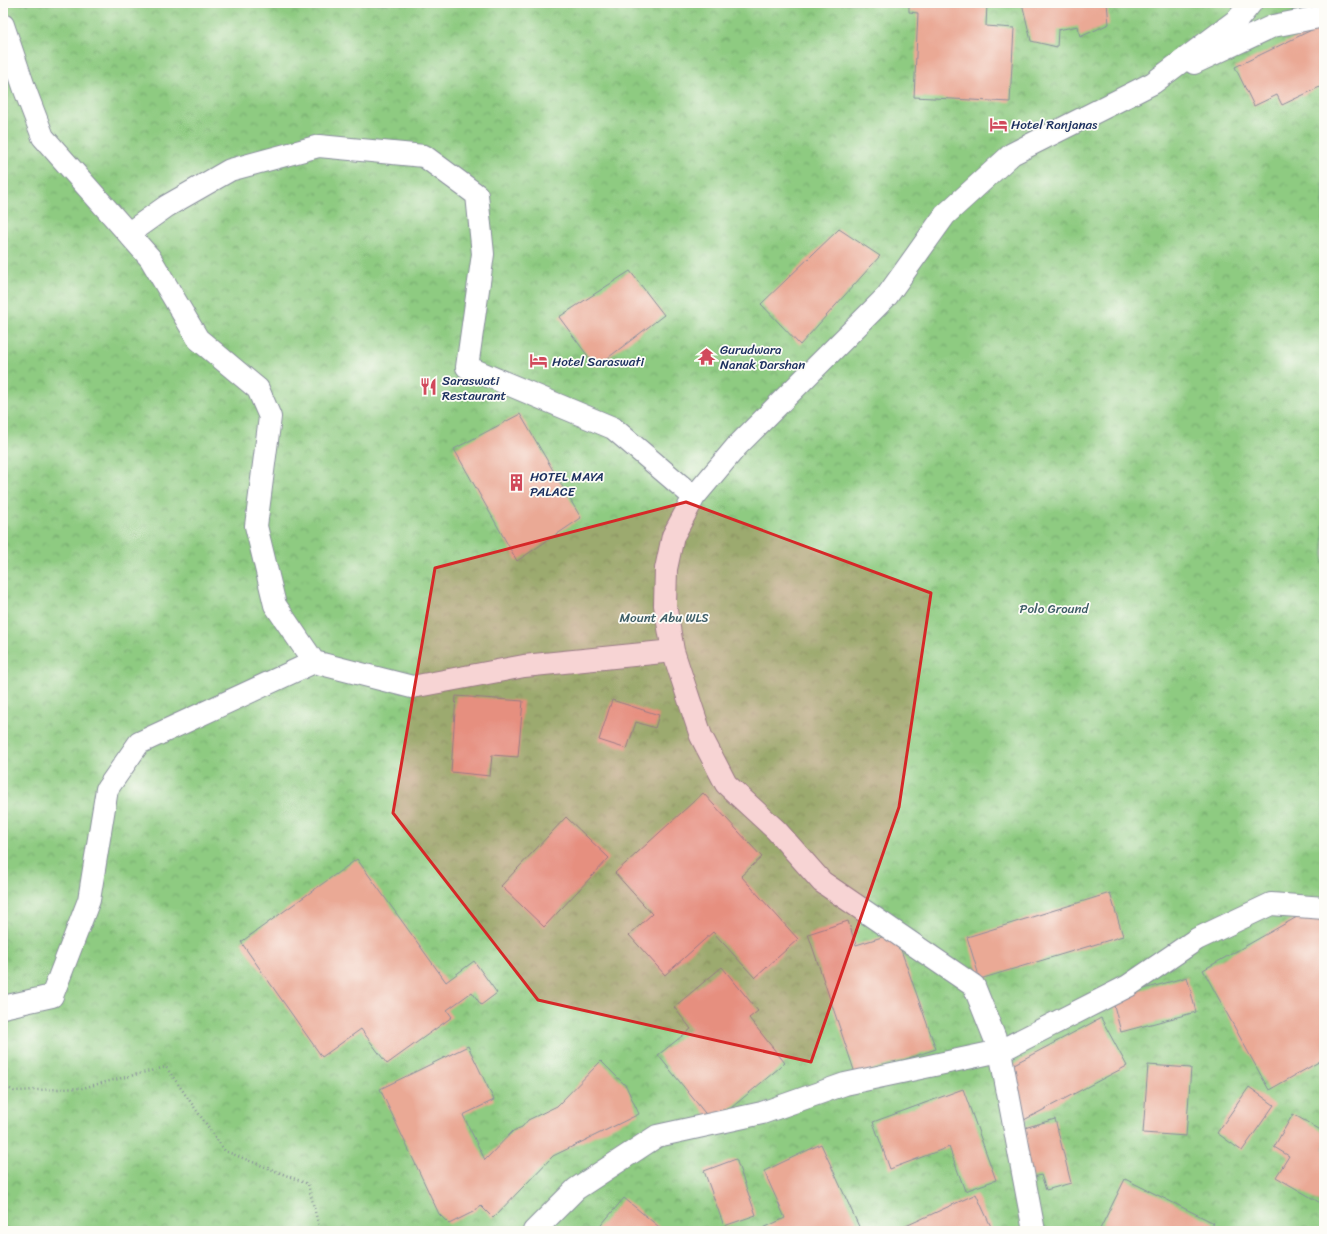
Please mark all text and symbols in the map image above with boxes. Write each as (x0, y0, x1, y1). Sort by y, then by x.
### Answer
place label: Hotel Ranjanas (1011, 113, 1098, 136)
hotel icon: Hotel Ranjanas (988, 114, 1008, 134)
place label: Gurudwara Nanak Darshan (720, 338, 805, 376)
temple icon: Gurudwara Nanak Darshan (697, 346, 717, 366)
place label: Hotel Saraswati (552, 350, 645, 373)
hotel icon: Hotel Saraswati (529, 351, 549, 371)
place label: Saraswati Restaurant (442, 369, 507, 407)
restaurant icon: Saraswati Restaurant (419, 377, 439, 397)
place label: HOTEL MAYA PALACE (530, 465, 604, 503)
building icon: HOTEL MAYA PALACE (507, 473, 527, 493)
park label: Polo Ground (1020, 597, 1090, 620)
park label: Mount Abu WLS (619, 606, 709, 629)

